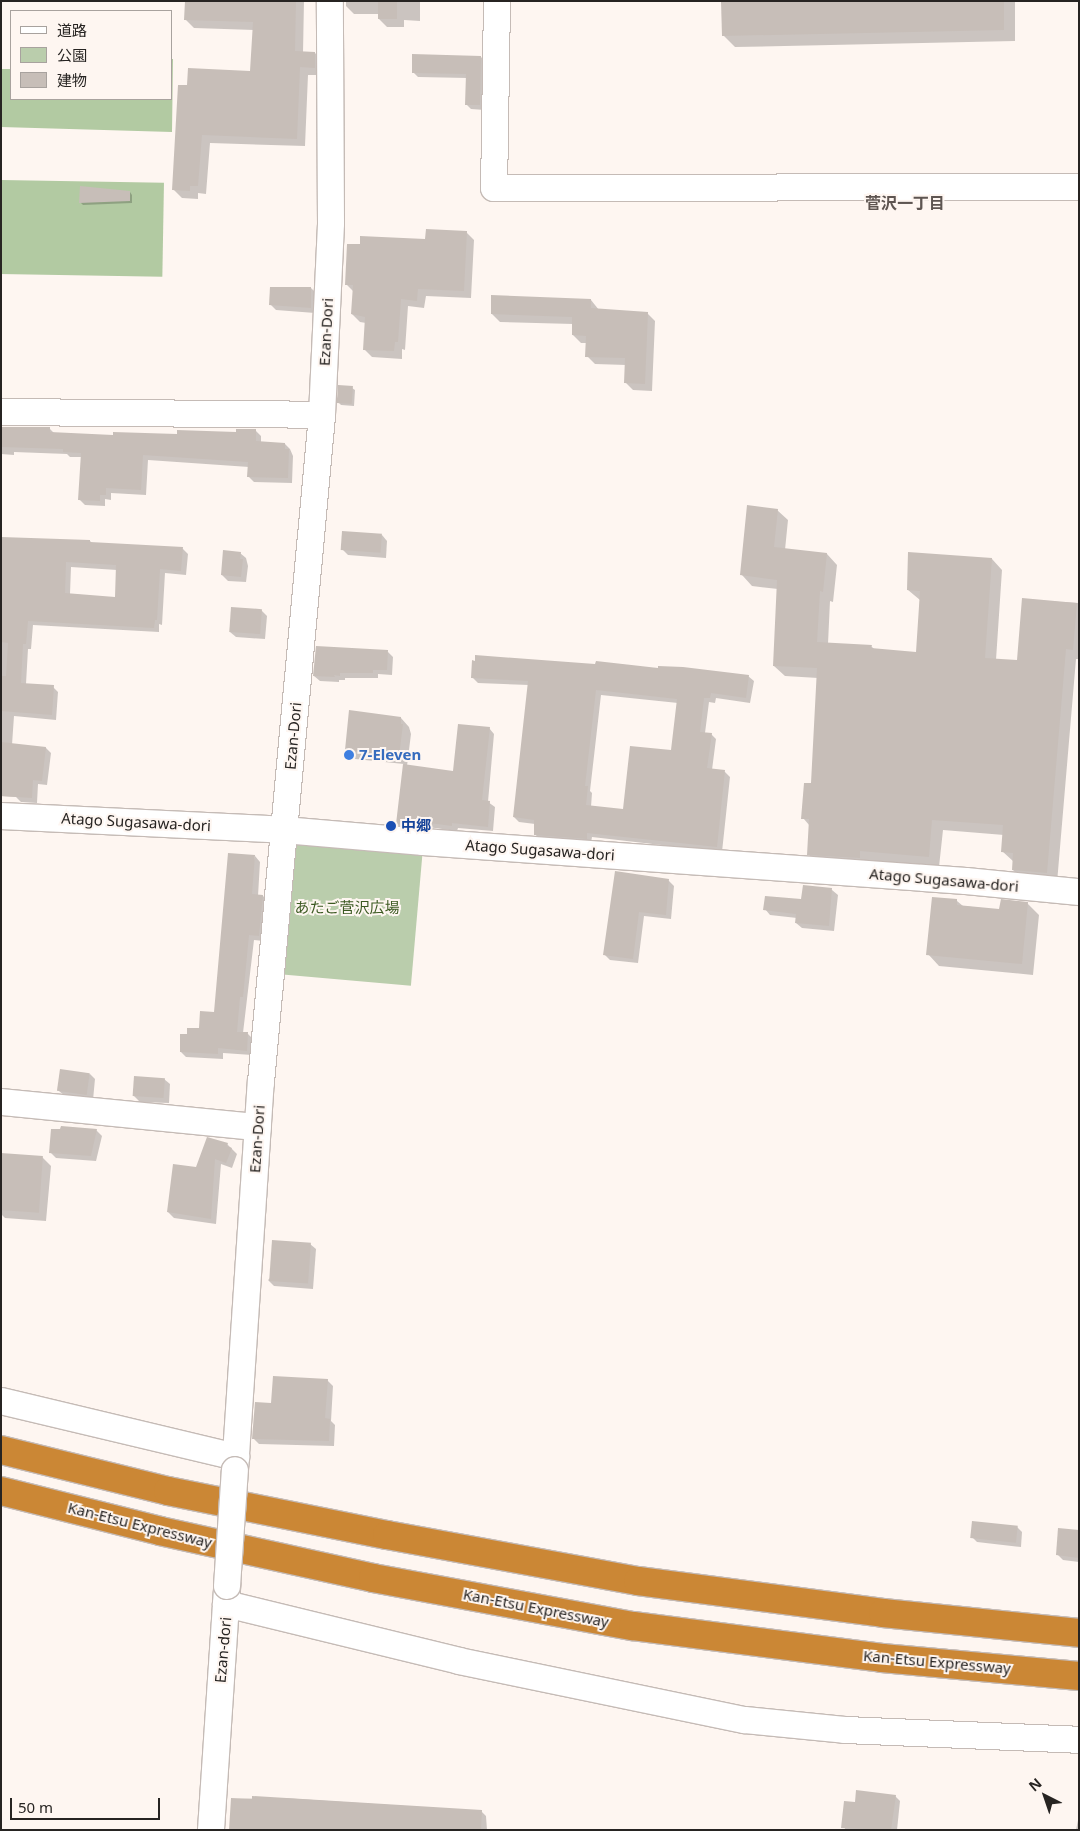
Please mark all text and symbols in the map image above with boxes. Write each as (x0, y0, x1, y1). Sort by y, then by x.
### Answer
legend (10, 10, 172, 100)
text: 道路 (57, 20, 87, 40)
text: 公園 (57, 45, 87, 65)
text: 建物 (57, 70, 87, 90)
district label: 菅沢一丁目 (865, 193, 945, 213)
street label: Ezan-Dori (315, 298, 337, 366)
street label: Ezan-Dori (281, 701, 305, 771)
place label: 7-Eleven (359, 746, 421, 764)
marker: 7-Eleven (343, 749, 355, 761)
street label: Atago Sugasawa-dori (61, 809, 211, 835)
place label: 中郷 (401, 817, 431, 835)
marker: 中郷 (385, 820, 397, 832)
street label: Atago Sugasawa-dori (465, 836, 615, 864)
street label: Atago Sugasawa-dori (869, 865, 1019, 895)
park label: あたご菅沢広場 (295, 899, 399, 917)
street label: Ezan-Dori (246, 1104, 268, 1174)
street label: Kan-Etsu Expressway (66, 1498, 214, 1552)
street label: Kan-Etsu Expressway (462, 1585, 610, 1631)
street label: Ezan-dori (211, 1616, 235, 1684)
street label: Kan-Etsu Expressway (863, 1647, 1011, 1677)
north arrow (1020, 1771, 1070, 1821)
text: N (1024, 1773, 1045, 1795)
scale bar (12, 1788, 162, 1820)
text: 50 m (18, 1797, 53, 1817)

